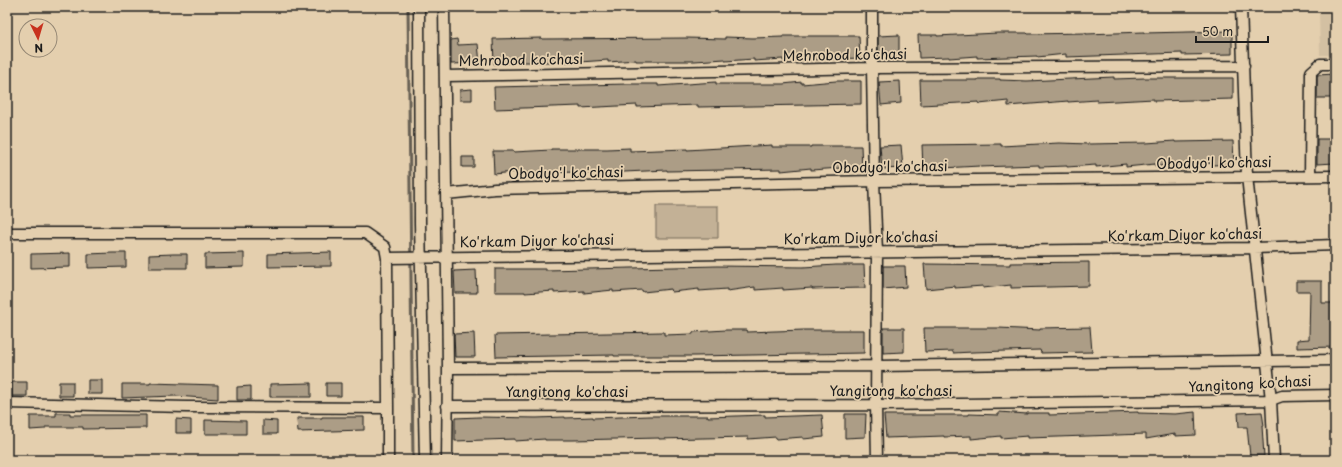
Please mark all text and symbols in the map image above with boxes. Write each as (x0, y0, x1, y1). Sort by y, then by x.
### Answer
north arrow (18, 18, 58, 58)
scale bar (1196, 18, 1268, 44)
text: 50 m (1202, 22, 1233, 40)
text: N (34, 40, 44, 57)
street label: Mehrobod ko'chasi (783, 43, 907, 66)
street label: Mehrobod ko'chasi (459, 48, 583, 71)
street label: Obodyo'l ko'chasi (1156, 151, 1272, 174)
street label: Obodyo'l ko'chasi (832, 155, 948, 178)
street label: Obodyo'l ko'chasi (508, 161, 624, 184)
street label: Ko'rkam Diyor ko'chasi (1108, 223, 1262, 246)
street label: Ko'rkam Diyor ko'chasi (784, 226, 938, 249)
street label: Ko'rkam Diyor ko'chasi (460, 229, 614, 252)
street label: Yangitong ko'chasi (1188, 370, 1312, 397)
street label: Yangitong ko'chasi (829, 380, 953, 401)
street label: Yangitong ko'chasi (505, 381, 629, 402)

